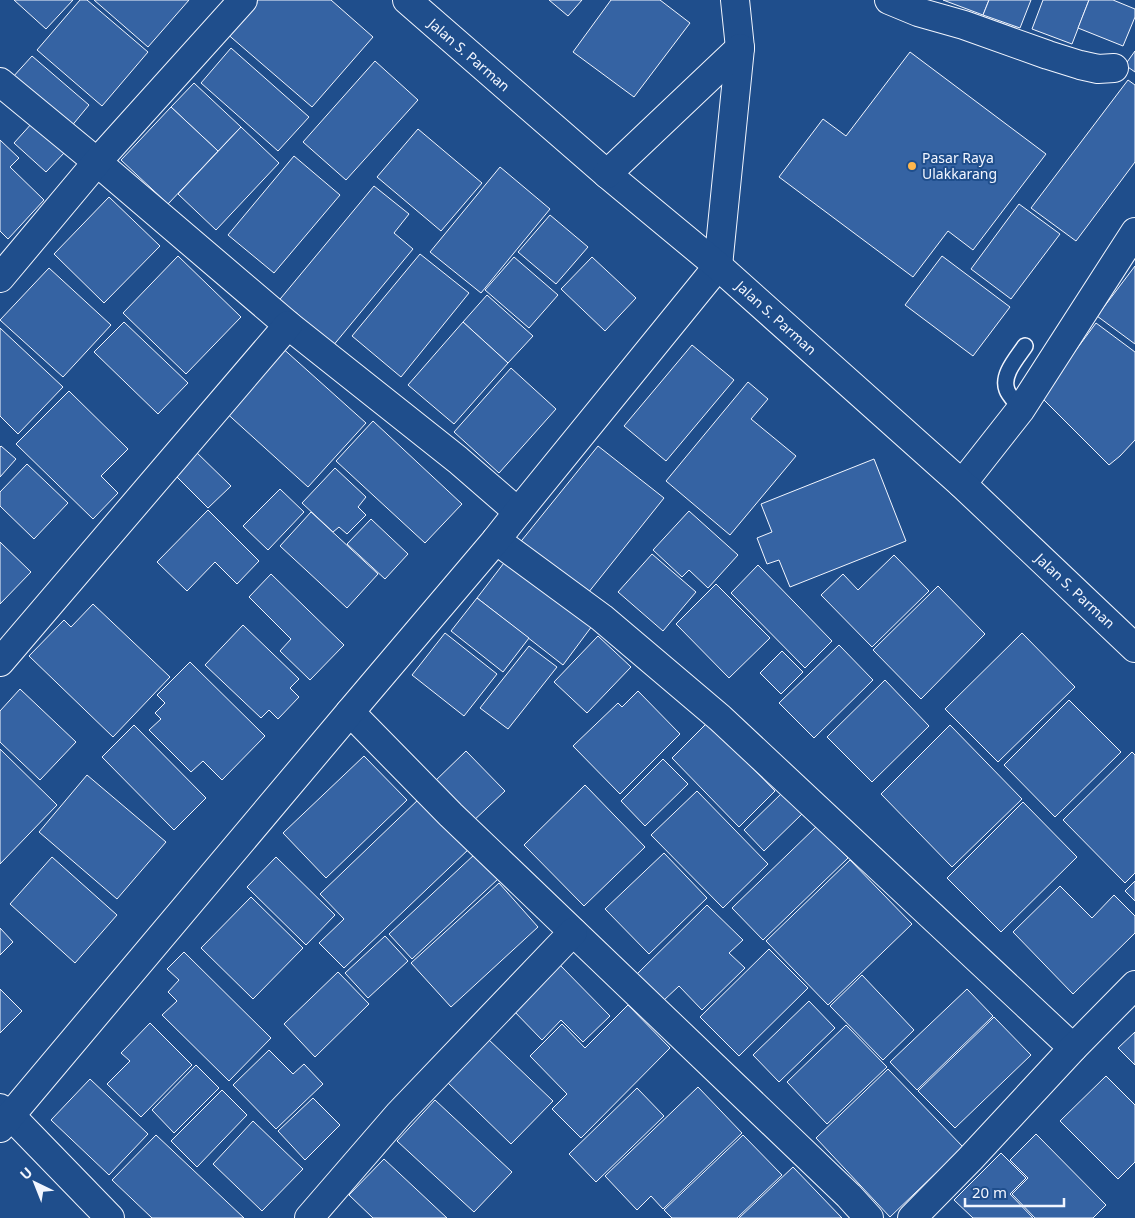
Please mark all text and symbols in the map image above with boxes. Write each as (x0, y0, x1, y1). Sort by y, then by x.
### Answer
street label: Jalan S. Parman (423, 13, 514, 95)
place label: Pasar Raya Ulakkarang (922, 148, 997, 183)
marker: Pasar Raya Ulakkarang (906, 160, 918, 172)
street label: Jalan S. Parman (731, 275, 821, 359)
street label: Jalan S. Parman (1030, 547, 1119, 632)
north arrow (10, 1158, 60, 1208)
text: U (15, 1163, 36, 1184)
scale bar (965, 1176, 1064, 1208)
text: 20 m (972, 1182, 1007, 1202)

